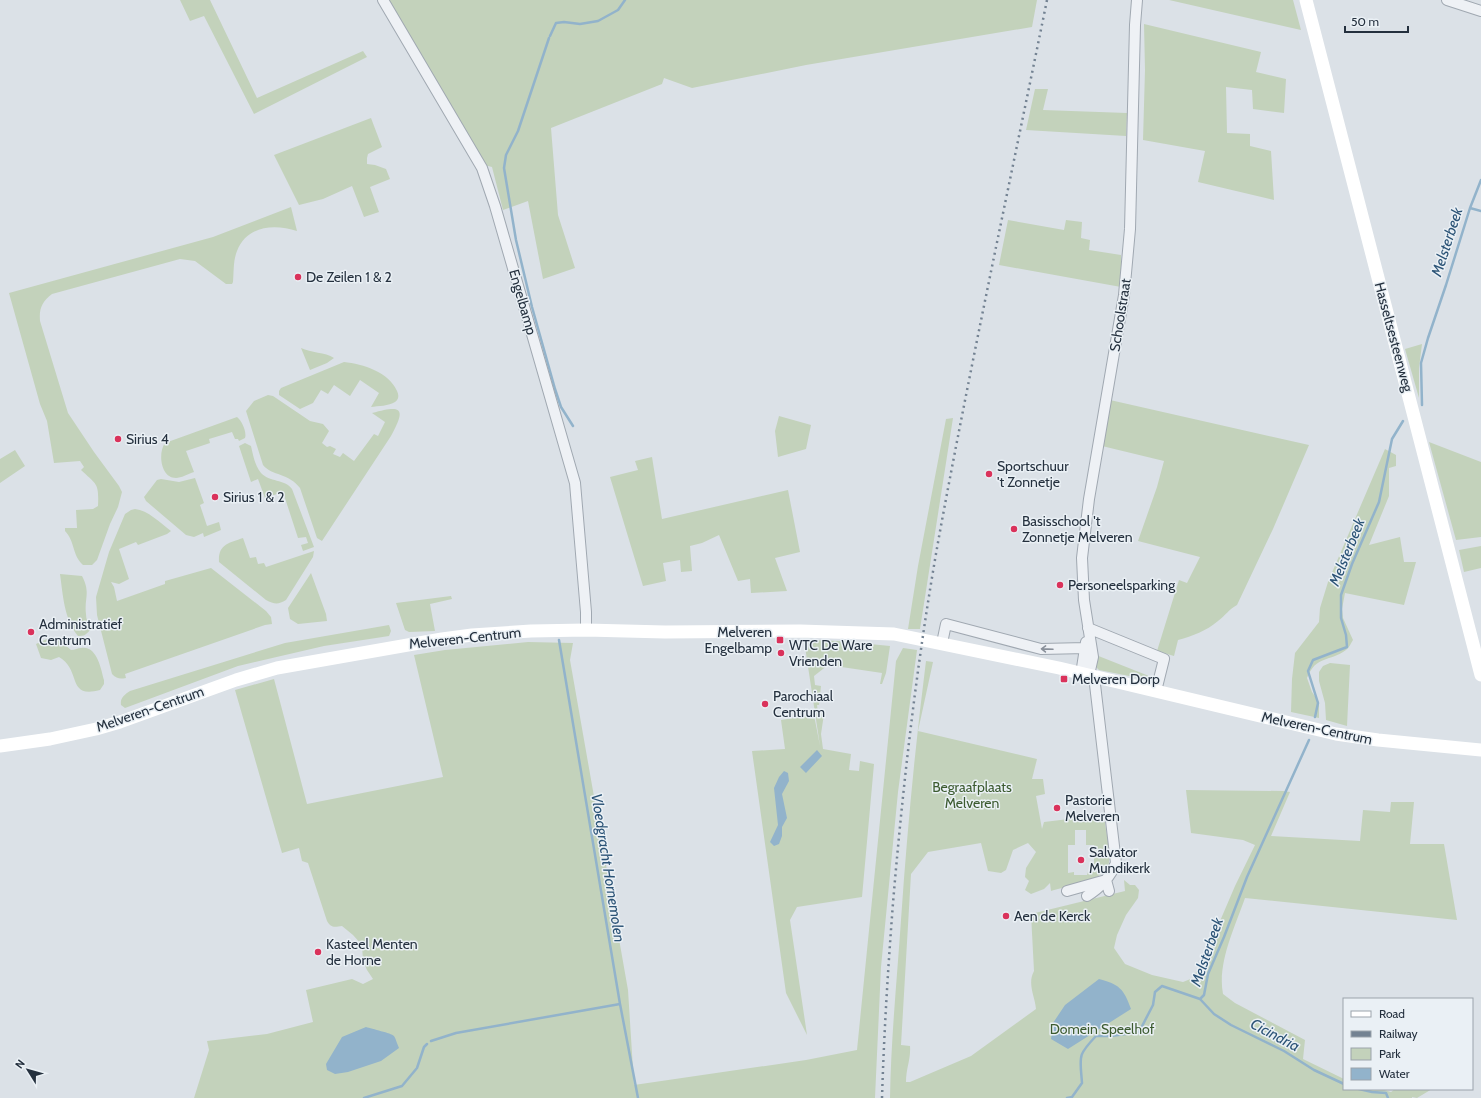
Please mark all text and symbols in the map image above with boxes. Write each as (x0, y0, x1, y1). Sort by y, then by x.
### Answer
scale bar (1345, 8, 1408, 34)
text: 50 m (1351, 14, 1379, 29)
water label: Melsterbeek (1427, 205, 1467, 280)
street label: Engelbamp (505, 267, 541, 337)
place label: De Zeilen 1 & 2 (306, 268, 392, 286)
marker: De Zeilen 1 & 2 (293, 272, 303, 282)
street label: Schoolstraat (1105, 277, 1135, 353)
street label: Hasseltsesteenweg (1371, 280, 1418, 395)
place label: Sirius 4 (126, 430, 169, 448)
marker: Sirius 4 (113, 434, 123, 444)
place label: Sportschuur 't Zonnetje (997, 457, 1069, 491)
marker: Sportschuur 't Zonnetje (984, 469, 994, 479)
place label: Sirius 1 & 2 (223, 488, 285, 506)
marker: Sirius 1 & 2 (210, 492, 220, 502)
place label: Basisschool 't Zonnetje Melveren (1022, 512, 1133, 546)
water label: Melsterbeek (1325, 515, 1369, 589)
marker: Basisschool 't Zonnetje Melveren (1009, 524, 1019, 534)
place label: Personeelsparking (1068, 576, 1176, 594)
marker: Personeelsparking (1055, 580, 1065, 590)
place label: Administratief Centrum (39, 615, 123, 649)
street label: Melveren-Centrum (408, 623, 522, 653)
place label: Melveren Engelbamp (705, 623, 772, 657)
marker: Administratief Centrum (26, 627, 36, 637)
marker: Melveren Engelbamp (775, 635, 785, 645)
place label: WTC De Ware Vrienden (789, 636, 872, 670)
one-way arrow (1041, 645, 1054, 653)
marker: WTC De Ware Vrienden (776, 648, 786, 658)
place label: Melveren Dorp (1072, 670, 1160, 688)
marker: Melveren Dorp (1059, 674, 1069, 684)
street label: Melveren-Centrum (94, 682, 206, 736)
place label: Parochiaal Centrum (773, 687, 834, 721)
marker: Parochiaal Centrum (760, 699, 770, 709)
street label: Melveren-Centrum (1260, 707, 1374, 749)
park label: Begraafplaats Melveren (932, 778, 1012, 812)
place label: Pastorie Melveren (1065, 791, 1120, 825)
water label: Vloedgracht Hornemolen (587, 792, 629, 944)
marker: Pastorie Melveren (1052, 803, 1062, 813)
place label: Salvator Mundikerk (1089, 843, 1151, 877)
marker: Salvator Mundikerk (1076, 855, 1086, 865)
place label: Aen de Kerck (1014, 907, 1091, 925)
marker: Aen de Kerck (1001, 911, 1011, 921)
water label: Melsterbeek (1187, 915, 1227, 990)
place label: Kasteel Menten de Horne (326, 935, 418, 969)
marker: Kasteel Menten de Horne (313, 947, 323, 957)
legend (1343, 998, 1473, 1090)
text: Road (1379, 1006, 1405, 1021)
water label: Cicindria (1247, 1015, 1303, 1055)
park label: Domein Speelhof (1050, 1020, 1155, 1038)
text: Railway (1379, 1026, 1417, 1041)
text: Park (1379, 1046, 1401, 1061)
north arrow (8, 1050, 48, 1090)
text: N (12, 1057, 28, 1071)
text: Water (1379, 1066, 1410, 1081)

